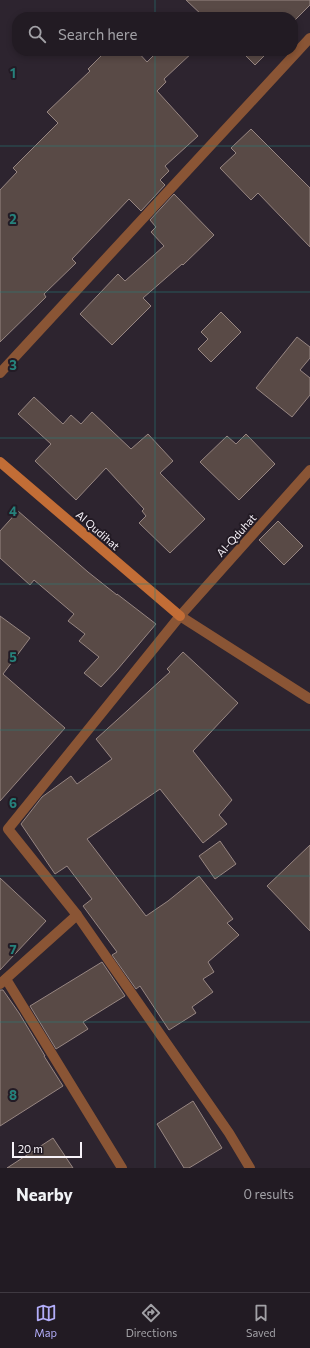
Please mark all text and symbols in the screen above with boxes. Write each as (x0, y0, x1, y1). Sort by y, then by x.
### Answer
search box (12, 12, 298, 56)
icon: search (26, 23, 48, 45)
text: Search here (58, 25, 137, 43)
text: 1 (10, 65, 16, 81)
text: 2 (9, 211, 17, 227)
text: 3 (9, 357, 17, 373)
text: 4 (9, 503, 17, 519)
street label: Al Qudihat (74, 508, 123, 553)
street label: Al-Qduhat (213, 511, 259, 559)
text: 5 (9, 649, 17, 665)
text: 6 (9, 795, 17, 811)
text: 7 (9, 941, 17, 957)
text: 8 (9, 1087, 17, 1103)
scale bar (12, 1140, 82, 1159)
text: 20 m (18, 1142, 43, 1155)
text: Nearby (16, 1184, 73, 1205)
text: 0 results (243, 1186, 294, 1202)
tab: Map (34, 1302, 57, 1339)
tab: Directions (126, 1302, 177, 1339)
tab: Saved (246, 1302, 276, 1339)

